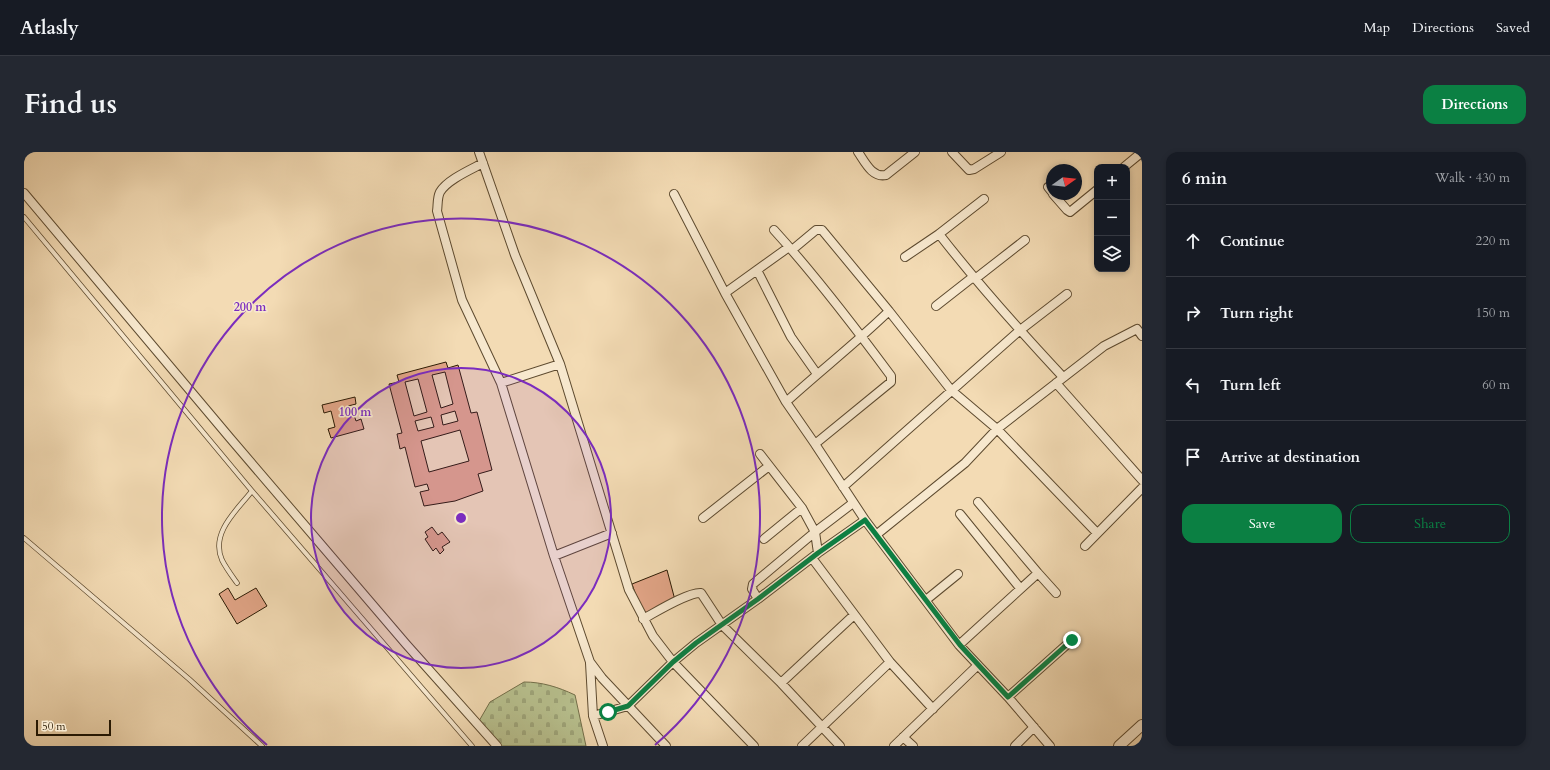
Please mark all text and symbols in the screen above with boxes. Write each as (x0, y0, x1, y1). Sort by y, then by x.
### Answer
text: Atlasly (20, 15, 79, 41)
text: Map (1364, 18, 1390, 37)
text: Directions (1412, 18, 1474, 37)
text: Saved (1496, 18, 1530, 37)
text: Find us (24, 85, 117, 123)
button: Directions (1423, 85, 1526, 124)
north arrow (1046, 164, 1082, 200)
map controls (1094, 164, 1130, 272)
button: + (1094, 164, 1130, 200)
text: 6 min (1182, 167, 1227, 190)
text: Walk · 430 m (1435, 169, 1510, 187)
button: − (1094, 200, 1130, 236)
icon: ahead (1182, 230, 1204, 252)
text: Continue (1220, 231, 1285, 251)
text: 220 m (1476, 232, 1510, 250)
button: layers (1094, 236, 1130, 272)
text: 200 m (234, 299, 267, 315)
icon: right (1182, 302, 1204, 324)
text: Turn right (1220, 303, 1293, 323)
text: 150 m (1476, 304, 1510, 322)
icon: left (1182, 374, 1204, 396)
text: Turn left (1220, 375, 1281, 395)
text: 60 m (1482, 376, 1510, 394)
text: 100 m (339, 404, 372, 420)
icon: arrive (1182, 446, 1204, 468)
text: Arrive at destination (1220, 447, 1360, 467)
button: Save (1182, 504, 1342, 543)
button: Share (1350, 504, 1510, 543)
centre of rings (454, 511, 468, 525)
route end (1063, 631, 1081, 649)
route start (599, 703, 617, 721)
scale bar (36, 718, 111, 737)
text: 50 m (42, 719, 66, 734)

